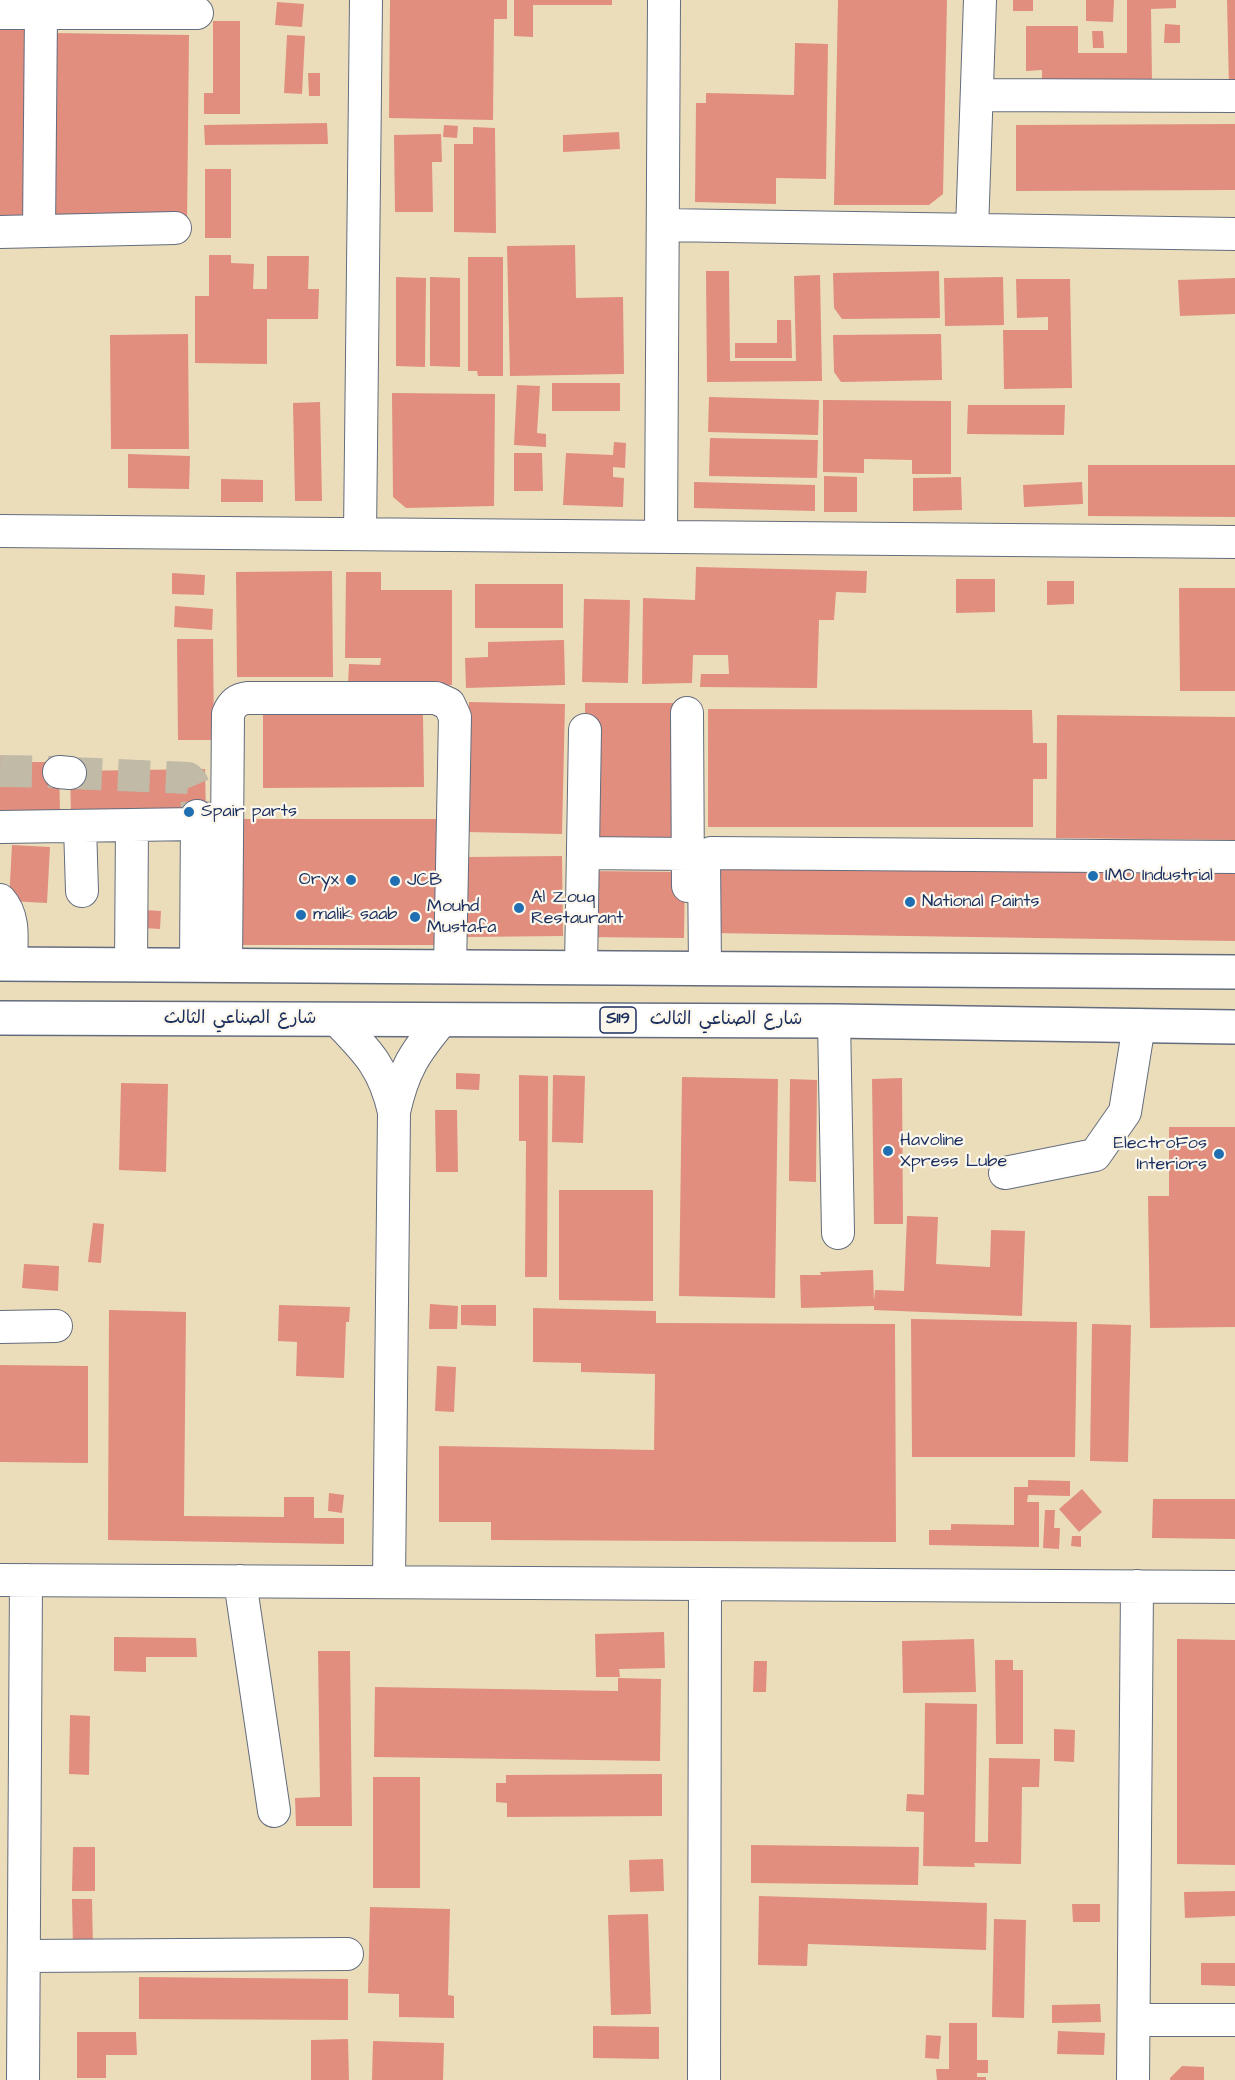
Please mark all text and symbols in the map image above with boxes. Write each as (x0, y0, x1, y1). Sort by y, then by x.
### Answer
place label: Spair parts (201, 801, 297, 823)
marker: Spair parts (182, 805, 196, 819)
place label: IMO Industrial (1105, 865, 1213, 887)
place label: Oryx (299, 869, 339, 891)
marker: IMO Industrial (1086, 869, 1100, 883)
place label: JCB (407, 870, 442, 892)
marker: Oryx (344, 873, 358, 887)
marker: JCB (388, 874, 402, 888)
place label: Al Zouq Restaurant (531, 887, 624, 930)
place label: National Paints (922, 891, 1039, 913)
marker: National Paints (903, 895, 917, 909)
place label: Mouhd Mustafa (427, 896, 496, 938)
marker: Al Zouq Restaurant (512, 901, 526, 915)
place label: malik saab (313, 904, 397, 926)
marker: malik saab (294, 908, 308, 922)
marker: Mouhd Mustafa (408, 910, 422, 924)
road number: S119 (600, 1007, 636, 1033)
street label: شارع الصناعي الثالث (164, 1008, 316, 1030)
street label: شارع الصناعي الثالث (650, 1009, 802, 1031)
place label: Havoline Xpress Lube (900, 1130, 1007, 1172)
place label: ElectroFos Interiors (1113, 1133, 1207, 1176)
marker: Havoline Xpress Lube (881, 1144, 895, 1158)
marker: ElectroFos Interiors (1212, 1147, 1226, 1161)

